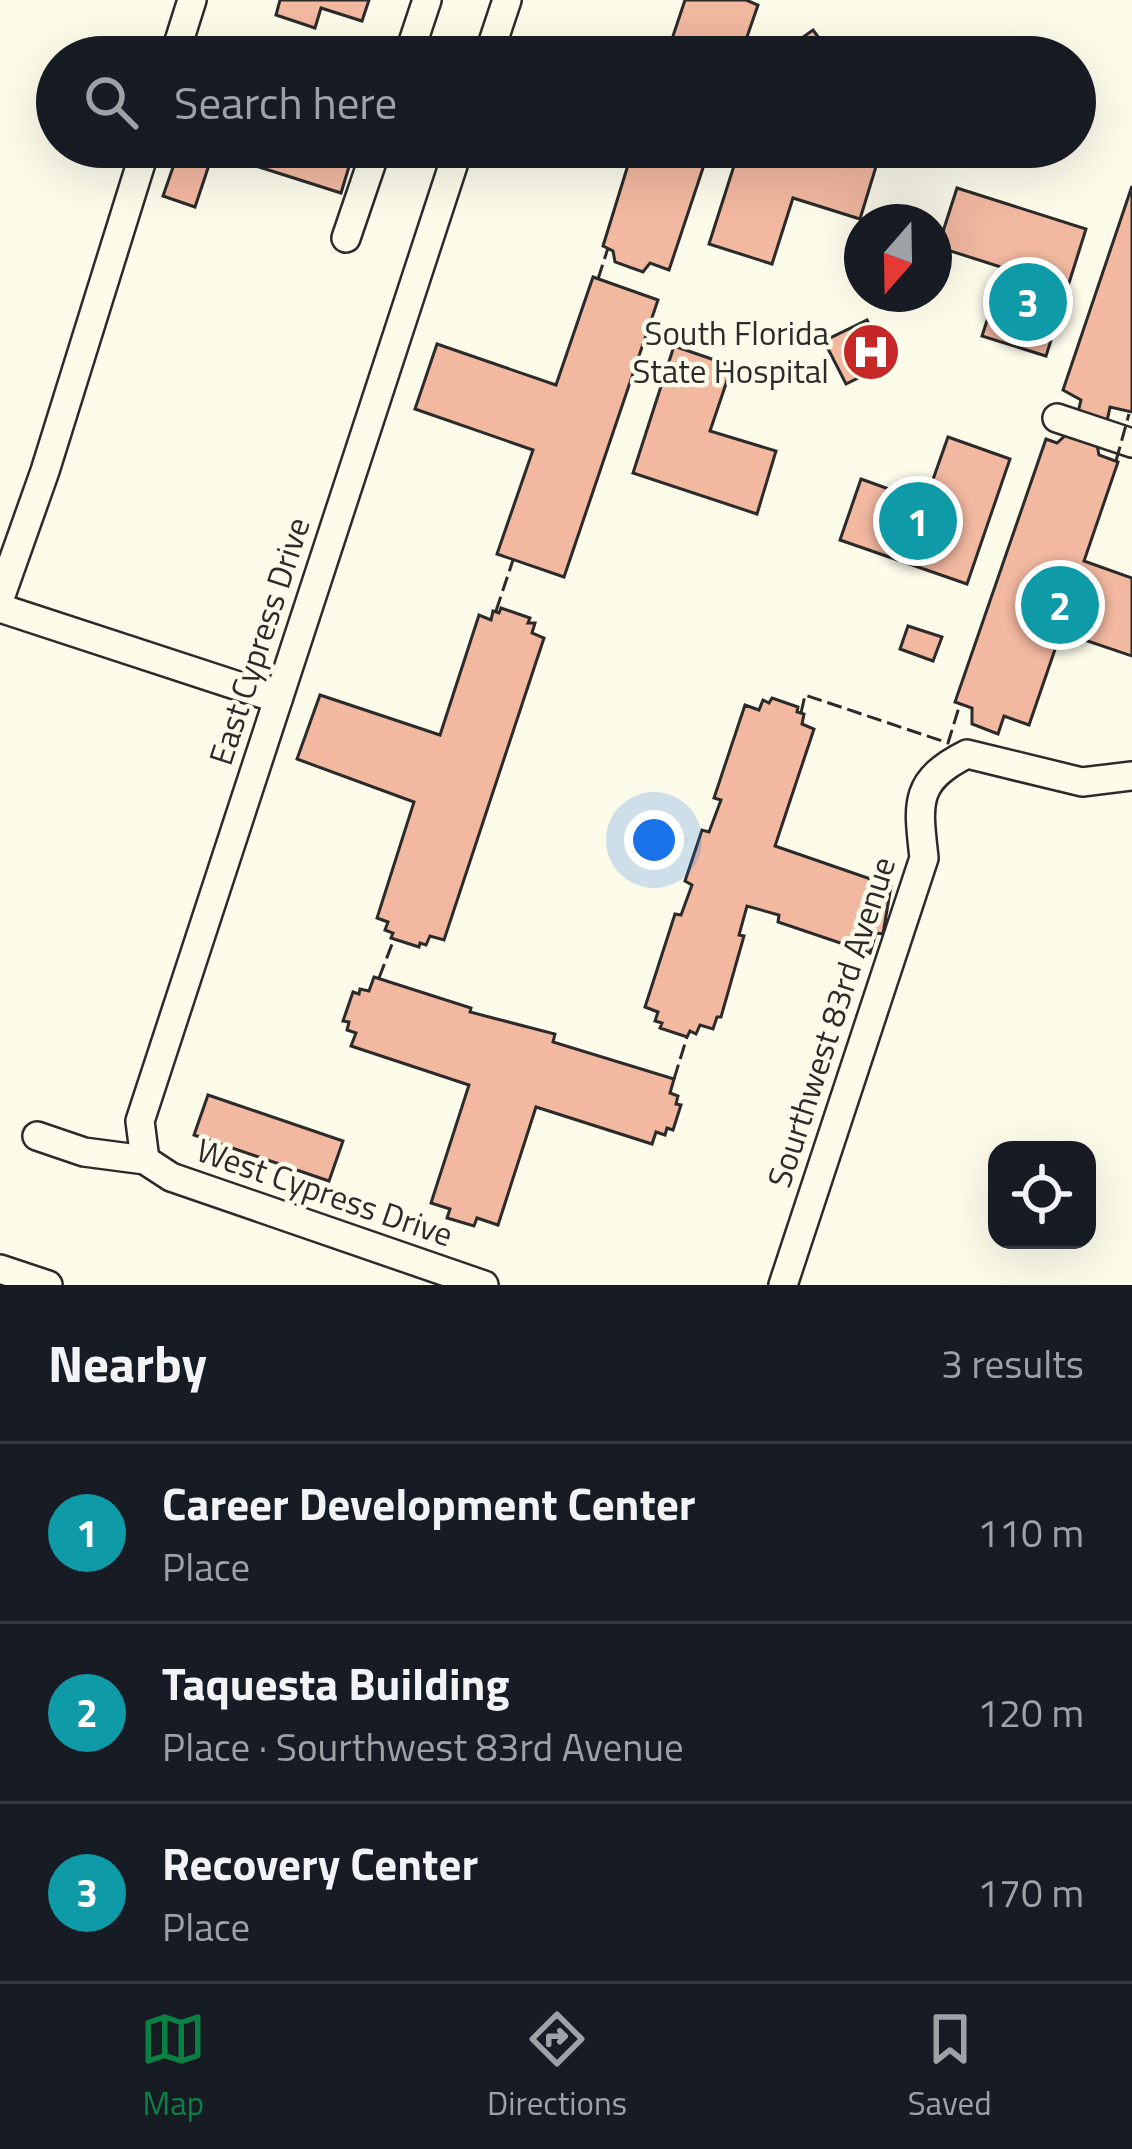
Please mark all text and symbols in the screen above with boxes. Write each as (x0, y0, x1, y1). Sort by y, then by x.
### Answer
search box (36, 36, 1096, 168)
text: Search here (174, 68, 397, 136)
icon: search (78, 69, 144, 135)
north arrow (844, 204, 952, 312)
pin: 3 (989, 257, 1067, 347)
place label: South Florida State Hospital (633, 308, 829, 396)
hospital icon: South Florida State Hospital (840, 321, 902, 383)
pin: 1 (879, 476, 957, 566)
street label: East Cypress Drive (195, 511, 323, 771)
pin: 2 (1021, 560, 1099, 650)
your location (624, 810, 684, 870)
street label: Sourthwest 83rd Avenue (754, 850, 908, 1194)
street label: West Cypress Drive (190, 1125, 460, 1259)
map controls (988, 1141, 1096, 1249)
button: locate (988, 1141, 1096, 1249)
text: Nearby (48, 1324, 207, 1402)
text: 3 results (941, 1334, 1084, 1393)
text: Career Development Center (162, 1469, 696, 1537)
text: 1 (76, 1503, 98, 1562)
text: 110 m (977, 1503, 1084, 1562)
text: Place (162, 1537, 250, 1596)
text: Taquesta Building (162, 1649, 510, 1717)
text: 2 (76, 1683, 98, 1742)
text: 120 m (977, 1683, 1084, 1742)
text: Place · Sourthwest 83rd Avenue (162, 1717, 684, 1776)
text: Recovery Center (162, 1829, 478, 1897)
text: 3 (76, 1863, 98, 1922)
text: 170 m (977, 1863, 1084, 1922)
text: Place (162, 1897, 250, 1956)
tab: Map (140, 2006, 206, 2128)
tab: Directions (487, 2006, 627, 2128)
tab: Saved (908, 2006, 992, 2128)

